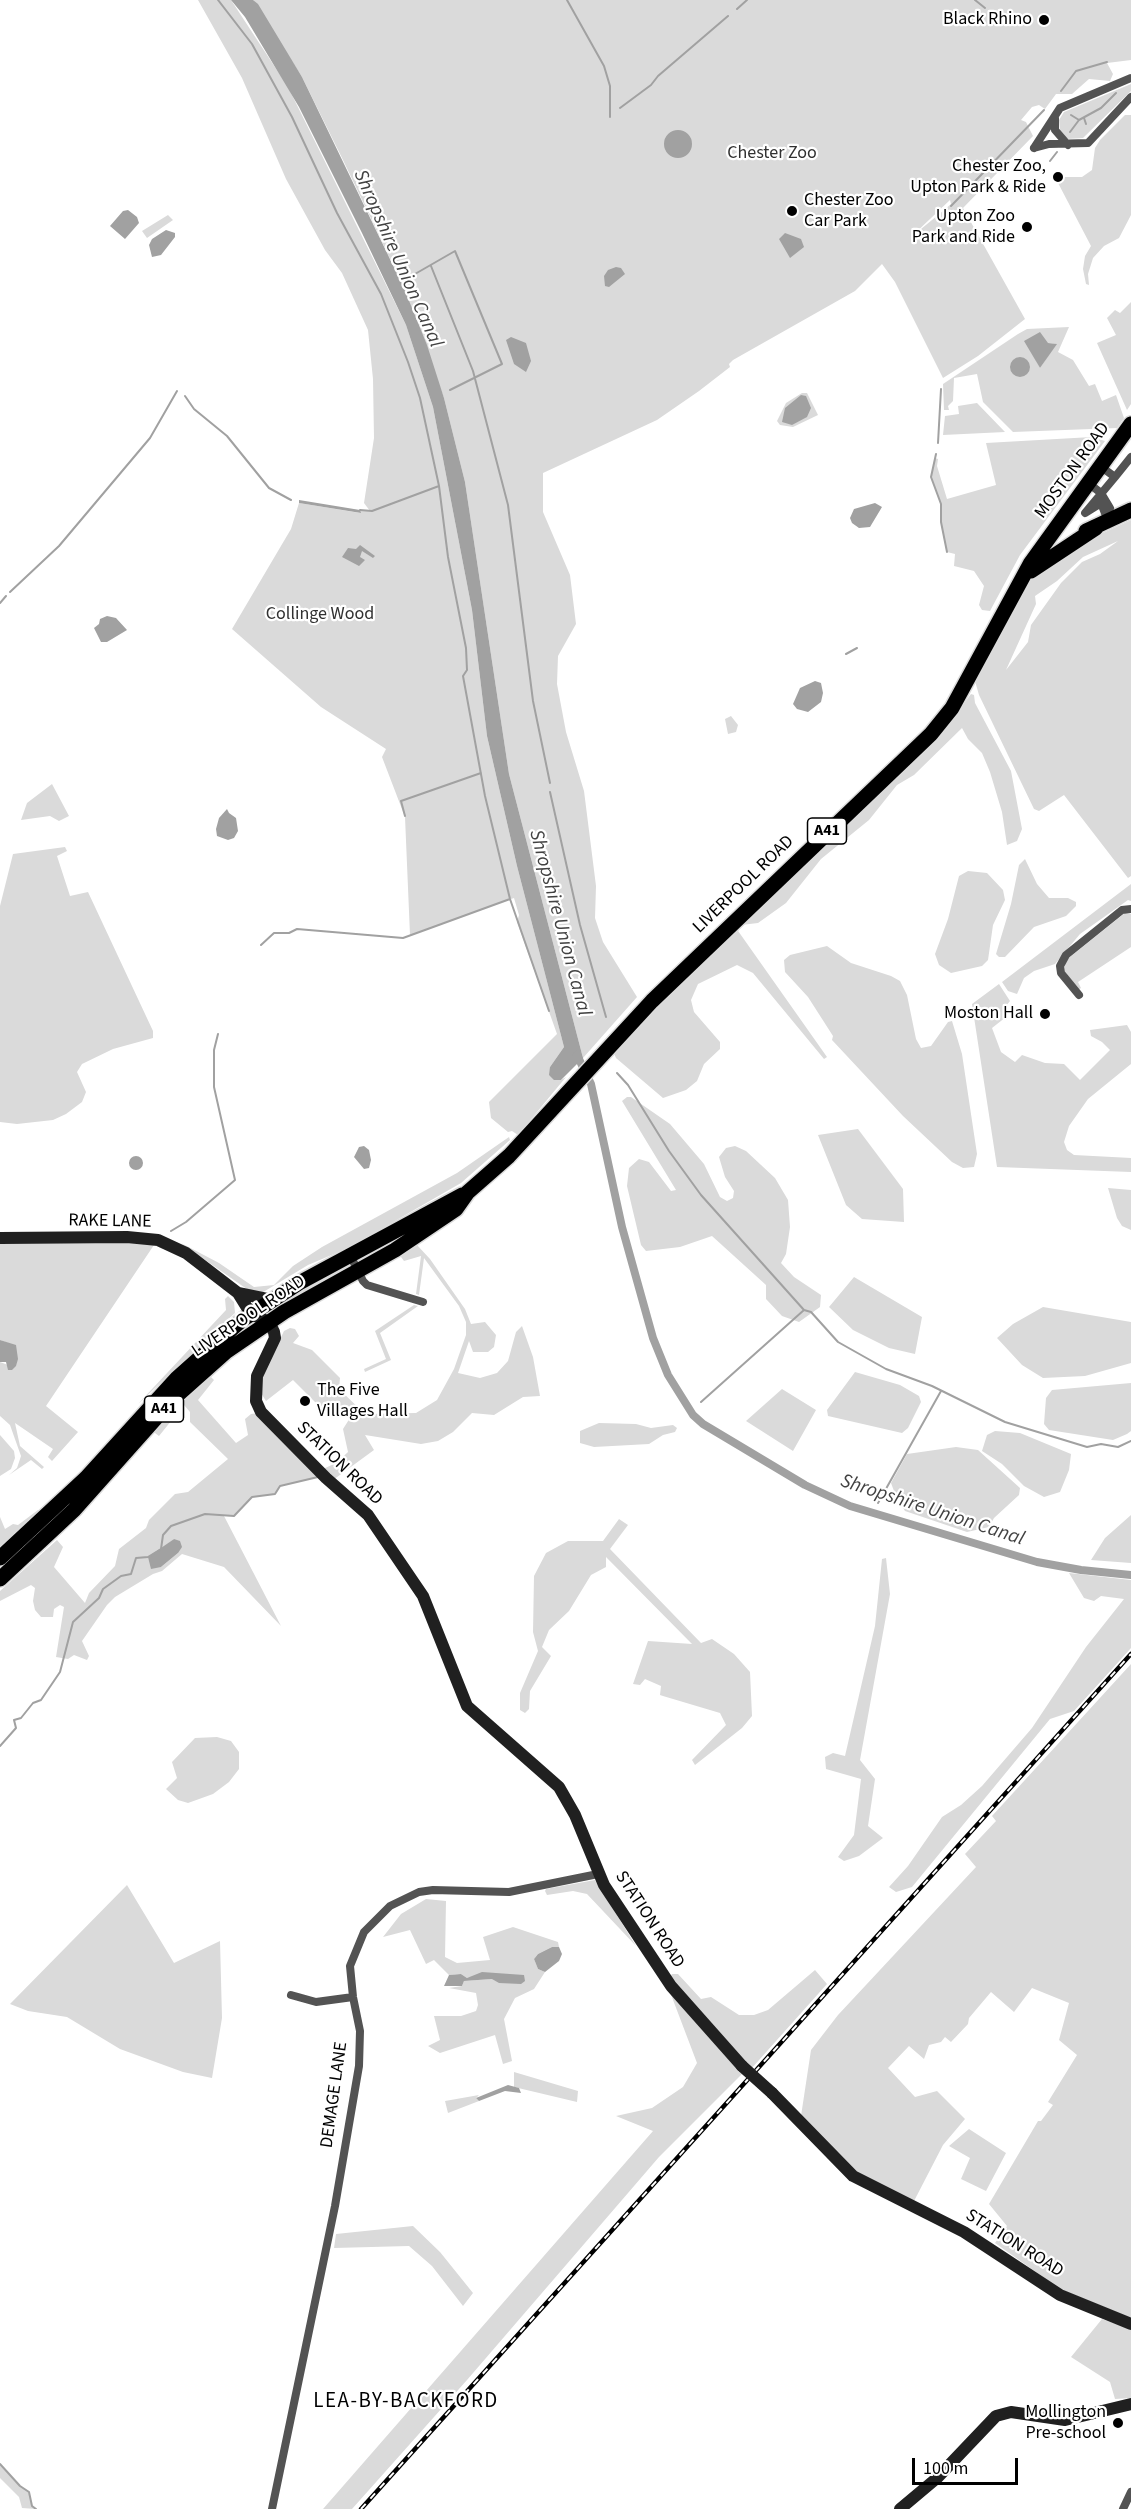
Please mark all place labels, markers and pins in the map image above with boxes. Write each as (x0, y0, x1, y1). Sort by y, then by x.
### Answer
place label: Black Rhino (943, 9, 1032, 31)
marker: Black Rhino (1037, 13, 1051, 27)
place label: Chester Zoo, Upton Park & Ride (910, 156, 1046, 198)
marker: Chester Zoo, Upton Park & Ride (1051, 170, 1065, 184)
place label: Chester Zoo Car Park (804, 190, 894, 232)
marker: Chester Zoo Car Park (785, 204, 799, 218)
place label: Upton Zoo Park and Ride (912, 206, 1015, 248)
marker: Upton Zoo Park and Ride (1020, 220, 1034, 234)
place label: Moston Hall (944, 1003, 1033, 1025)
marker: Moston Hall (1038, 1007, 1052, 1021)
place label: The Five Villages Hall (317, 1380, 408, 1422)
marker: The Five Villages Hall (298, 1394, 312, 1408)
place label: Mollington Pre-school (1025, 2402, 1106, 2444)
marker: Mollington Pre-school (1111, 2416, 1125, 2430)

